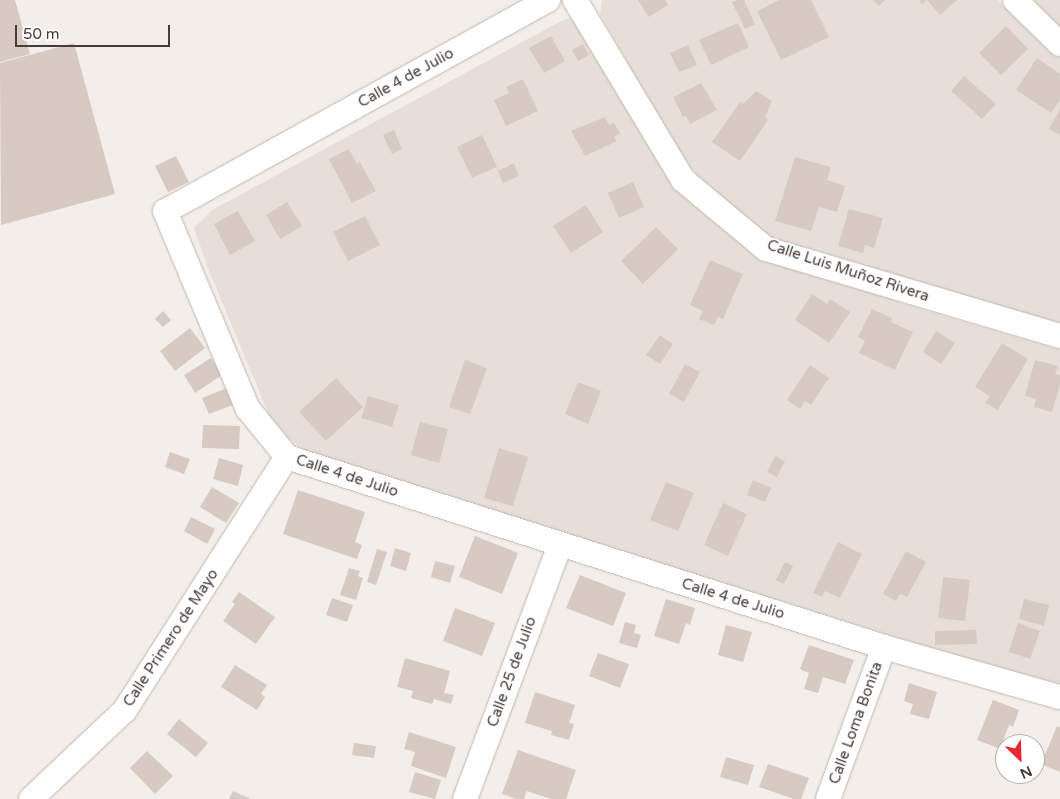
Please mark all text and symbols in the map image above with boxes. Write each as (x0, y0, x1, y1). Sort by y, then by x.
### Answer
scale bar (18, 15, 172, 47)
text: 50 m (23, 25, 60, 43)
street label: Calle 4 de Julio (355, 44, 457, 112)
street label: Calle Luis Muñoz Rivera (765, 236, 931, 306)
street label: Calle 4 de Julio (294, 451, 400, 501)
street label: Calle Primero de Mayo (120, 566, 222, 710)
street label: Calle 4 de Julio (679, 575, 787, 623)
street label: Calle 25 de Julio (484, 614, 540, 730)
street label: Calle Loma Bonita (825, 659, 887, 787)
north arrow (995, 734, 1045, 784)
text: N (1017, 762, 1034, 782)

